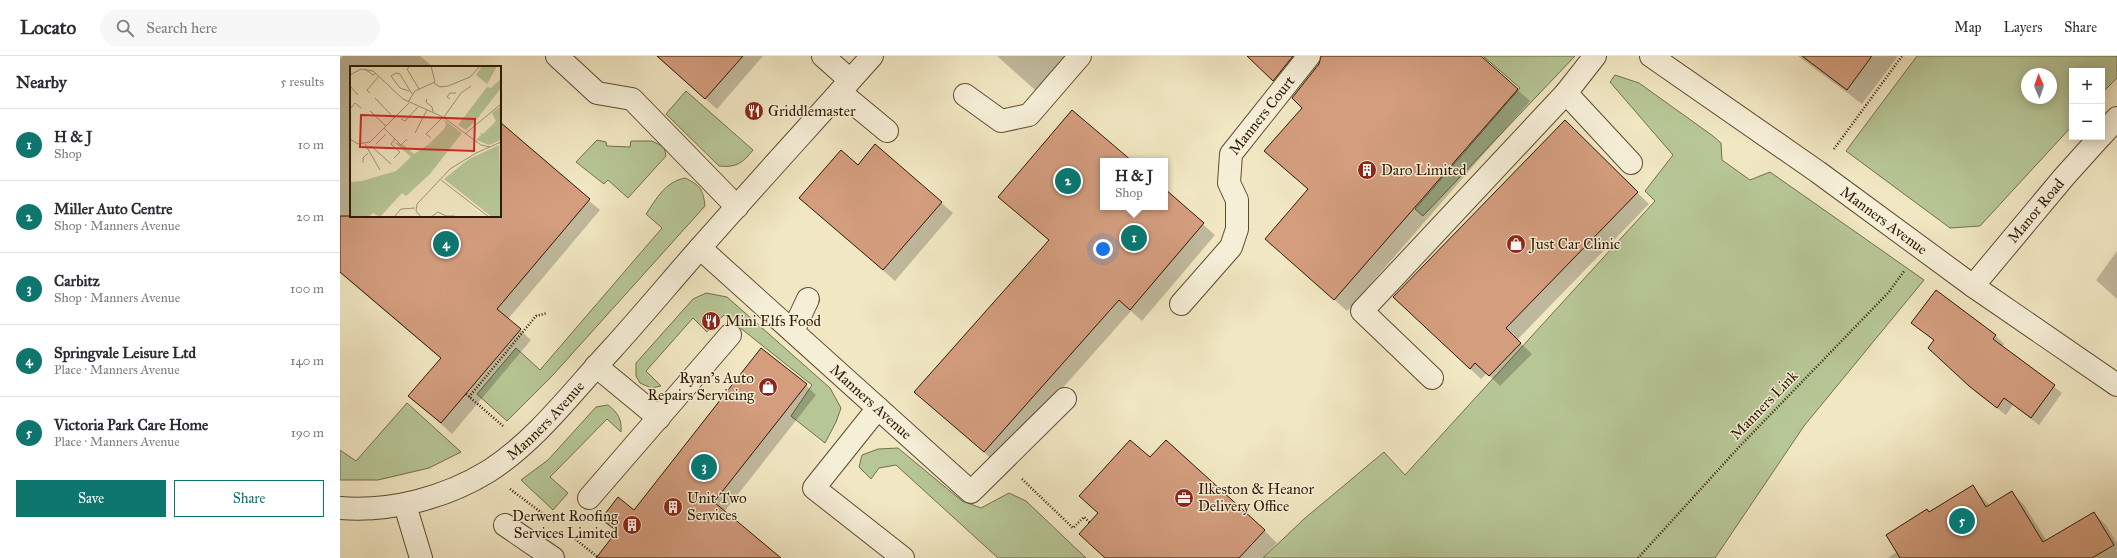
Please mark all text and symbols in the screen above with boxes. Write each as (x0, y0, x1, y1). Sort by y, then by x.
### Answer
search box (100, 10, 380, 46)
text: Locato (20, 16, 76, 39)
icon: search (114, 17, 136, 39)
text: Search here (146, 19, 217, 37)
text: Map (1954, 19, 1982, 36)
text: Layers (2004, 19, 2042, 36)
text: Share (2064, 19, 2097, 36)
inset map (350, 66, 501, 217)
north arrow (2021, 68, 2057, 104)
map controls (2069, 68, 2105, 140)
button: + (2069, 68, 2105, 104)
text: Nearby (16, 72, 67, 93)
street label: Manners Court (1225, 72, 1299, 158)
text: 5 results (280, 74, 324, 90)
restaurant icon: Griddlemaster (743, 100, 765, 122)
place label: Griddlemaster (768, 102, 856, 120)
button: − (2069, 104, 2105, 140)
text: H & J (54, 128, 92, 146)
text: 1 (26, 137, 32, 153)
text: 10 m (298, 137, 324, 153)
text: Shop (54, 146, 82, 162)
popup (1100, 158, 1168, 210)
building icon: Daro Limited (1356, 159, 1378, 181)
place label: Daro Limited (1381, 161, 1467, 179)
pin: 2 (1055, 166, 1081, 196)
text: H & J (1115, 167, 1153, 185)
street label: Manor Road (2004, 175, 2068, 247)
street label: Manners Avenue (1837, 182, 1931, 258)
text: Shop (1115, 185, 1143, 201)
text: Miller Auto Centre (54, 200, 173, 218)
text: 2 (26, 209, 32, 225)
text: 20 m (296, 209, 324, 225)
text: Shop · Manners Avenue (54, 218, 180, 234)
pin: 1 (1121, 223, 1147, 253)
pin: 4 (433, 229, 459, 259)
shop icon: Just Car Clinic (1505, 233, 1527, 255)
place label: Just Car Clinic (1528, 235, 1620, 254)
your location (1093, 239, 1113, 259)
text: Carbitz (54, 272, 100, 290)
text: 3 (26, 281, 32, 297)
text: 100 m (290, 281, 324, 297)
text: Shop · Manners Avenue (54, 290, 180, 306)
restaurant icon: Mini Elfs Food (700, 310, 722, 332)
place label: Mini Elfs Food (725, 312, 821, 330)
text: Springvale Leisure Ltd (54, 344, 196, 362)
text: 4 (25, 353, 33, 369)
text: 140 m (290, 353, 324, 369)
street label: Manners Avenue (826, 361, 915, 443)
text: Place · Manners Avenue (54, 362, 180, 378)
street label: Manners Link (1727, 367, 1801, 443)
place label: Ryan's Auto Repairs Servicing (647, 369, 755, 404)
shop icon: Ryan's Auto Repairs Servicing (757, 376, 779, 398)
street label: Manners Avenue (503, 377, 588, 464)
text: Victoria Park Care Home (54, 416, 208, 434)
text: 5 (26, 425, 32, 441)
text: 190 m (291, 425, 324, 441)
text: Place · Manners Avenue (54, 434, 180, 450)
pin: 3 (691, 452, 717, 482)
button: Save (16, 480, 166, 517)
button: Share (174, 480, 324, 517)
place label: Ilkeston & Heanor Delivery Office (1198, 480, 1314, 515)
office icon: Ilkeston & Heanor Delivery Office (1173, 487, 1195, 509)
place label: Unit Two Services (687, 489, 747, 524)
building icon: Unit Two Services (662, 496, 684, 518)
pin: 5 (1949, 506, 1975, 536)
place label: Derwent Roofing Services Limited (512, 507, 619, 542)
building icon: Derwent Roofing Services Limited (621, 514, 643, 536)

